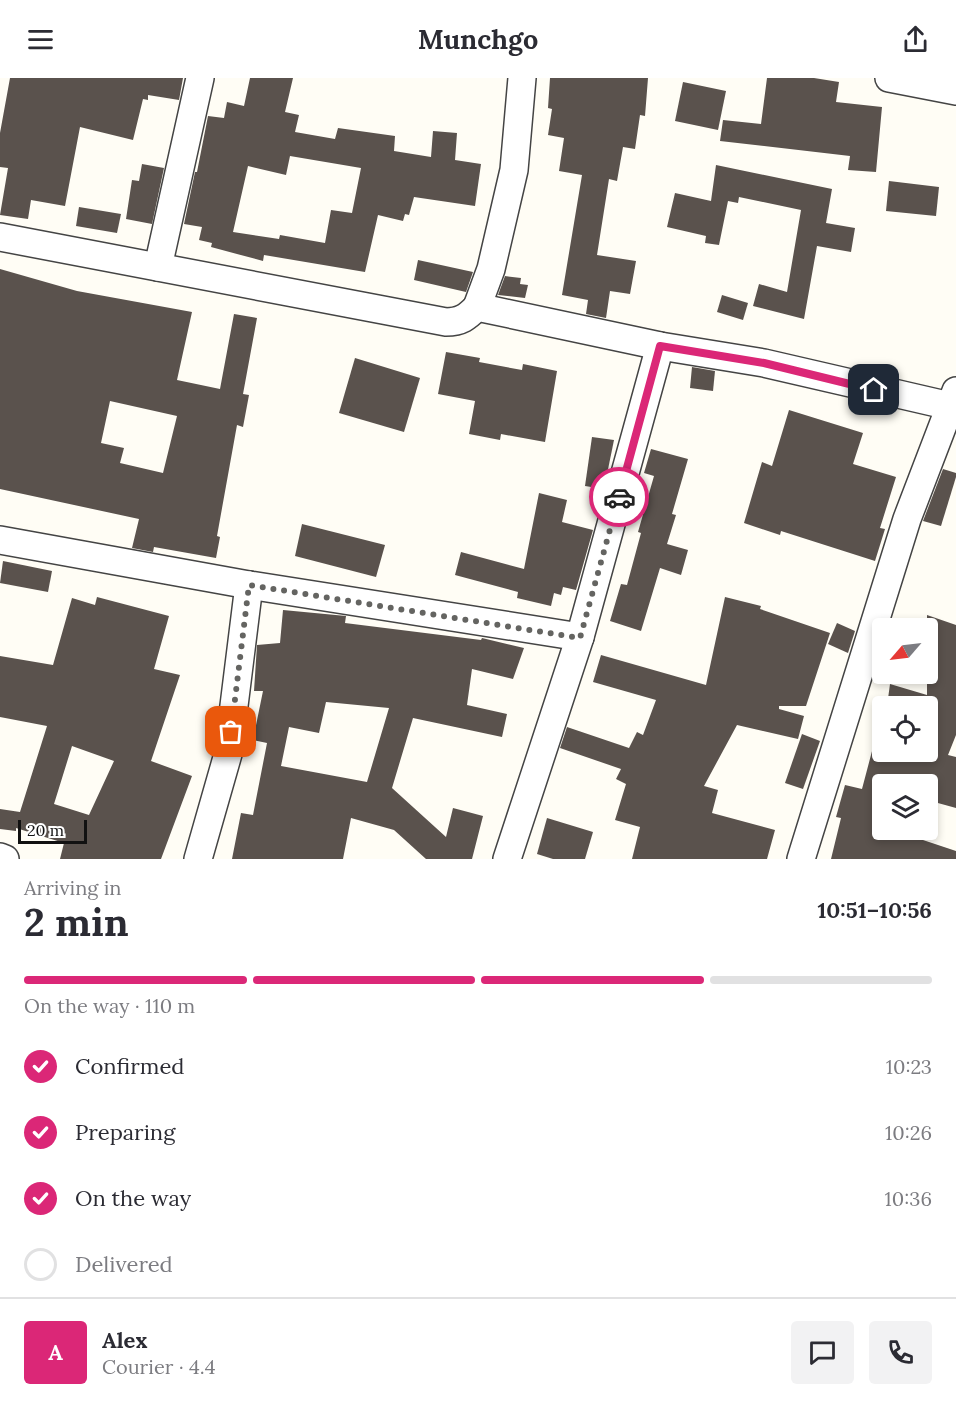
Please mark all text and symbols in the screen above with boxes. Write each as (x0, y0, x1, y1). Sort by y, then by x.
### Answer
text: Munchgo (418, 22, 538, 56)
icon: menu (24, 23, 57, 56)
icon: share (899, 23, 932, 56)
pin (848, 364, 899, 415)
icon: home (857, 373, 890, 406)
courier (589, 467, 649, 527)
icon: car (603, 481, 636, 514)
north arrow (872, 618, 938, 684)
map controls (872, 618, 938, 840)
button: locate (872, 696, 938, 762)
pin (205, 706, 256, 757)
icon: bag (214, 715, 247, 748)
button: layers (872, 774, 938, 840)
scale bar (18, 817, 87, 844)
text: 20 m (27, 820, 64, 840)
text: Arriving in (24, 875, 121, 900)
text: 10:51–10:56 (817, 896, 932, 924)
text: 2 min (24, 897, 129, 947)
text: On the way · 110 m (24, 993, 195, 1018)
icon: check (24, 1050, 57, 1083)
text: Confirmed (75, 1052, 184, 1080)
text: 10:23 (886, 1054, 932, 1079)
icon: check (24, 1116, 57, 1149)
text: Preparing (75, 1118, 175, 1146)
text: 10:26 (885, 1120, 932, 1145)
icon: check (24, 1182, 57, 1215)
text: On the way (75, 1184, 191, 1212)
text: 10:36 (885, 1186, 932, 1211)
text: Delivered (75, 1250, 173, 1278)
button: chat (791, 1321, 854, 1384)
button: phone (869, 1321, 932, 1384)
text: Alex (102, 1326, 147, 1354)
text: A (48, 1338, 63, 1366)
text: Courier · 4.4 (102, 1354, 216, 1379)

